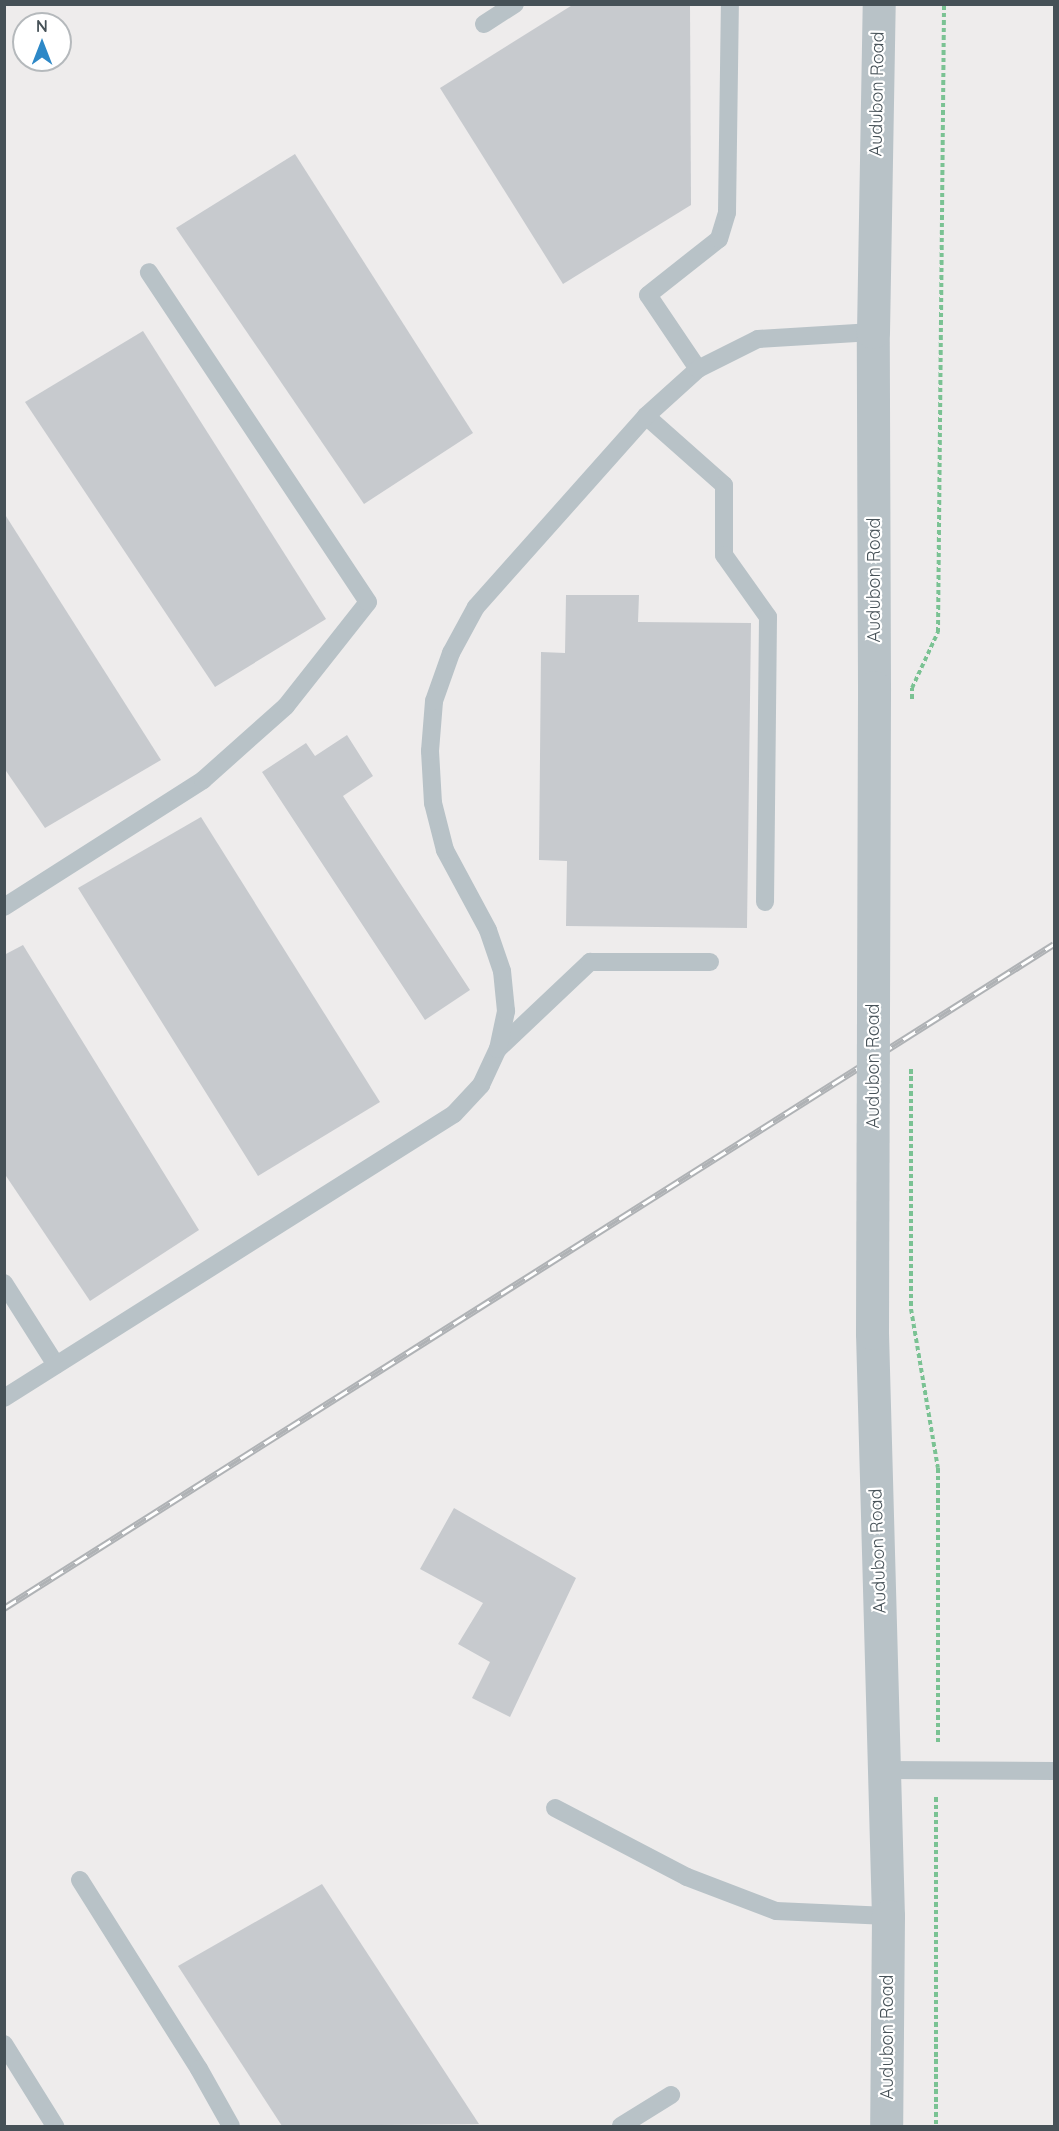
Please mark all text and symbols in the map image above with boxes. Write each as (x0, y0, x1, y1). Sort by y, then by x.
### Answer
north arrow (12, 12, 72, 72)
text: N (36, 16, 48, 36)
street label: Audubon Road (865, 31, 889, 157)
street label: Audubon Road (863, 518, 885, 642)
street label: Audubon Road (862, 1004, 884, 1128)
street label: Audubon Road (865, 1488, 891, 1614)
street label: Audubon Road (876, 1975, 898, 2099)

